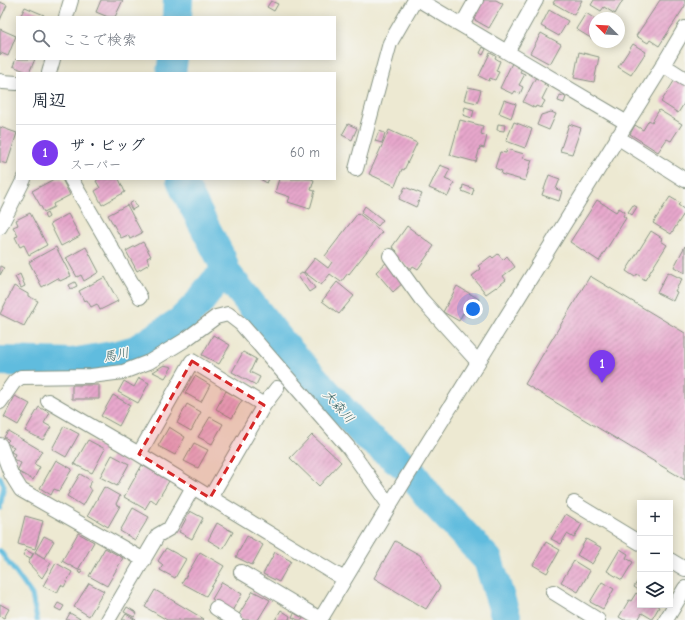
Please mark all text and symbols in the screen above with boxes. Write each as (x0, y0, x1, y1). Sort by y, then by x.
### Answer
north arrow (589, 12, 625, 48)
search box (16, 16, 336, 60)
icon: search (30, 27, 52, 49)
text: ここで検索 (62, 31, 137, 49)
text: 周辺 (32, 91, 66, 110)
text: ザ・ビッグ (70, 136, 145, 154)
text: 1 (42, 145, 48, 160)
text: 60 m (290, 145, 320, 160)
text: スーパー (70, 157, 121, 172)
your location (463, 299, 483, 319)
water label: 馬川 (102, 345, 130, 364)
pin: 1 (589, 350, 615, 383)
water label: 大森川 (320, 387, 357, 426)
map controls (637, 500, 673, 608)
button: + (637, 500, 673, 536)
button: − (637, 536, 673, 572)
button: layers (637, 572, 673, 608)

